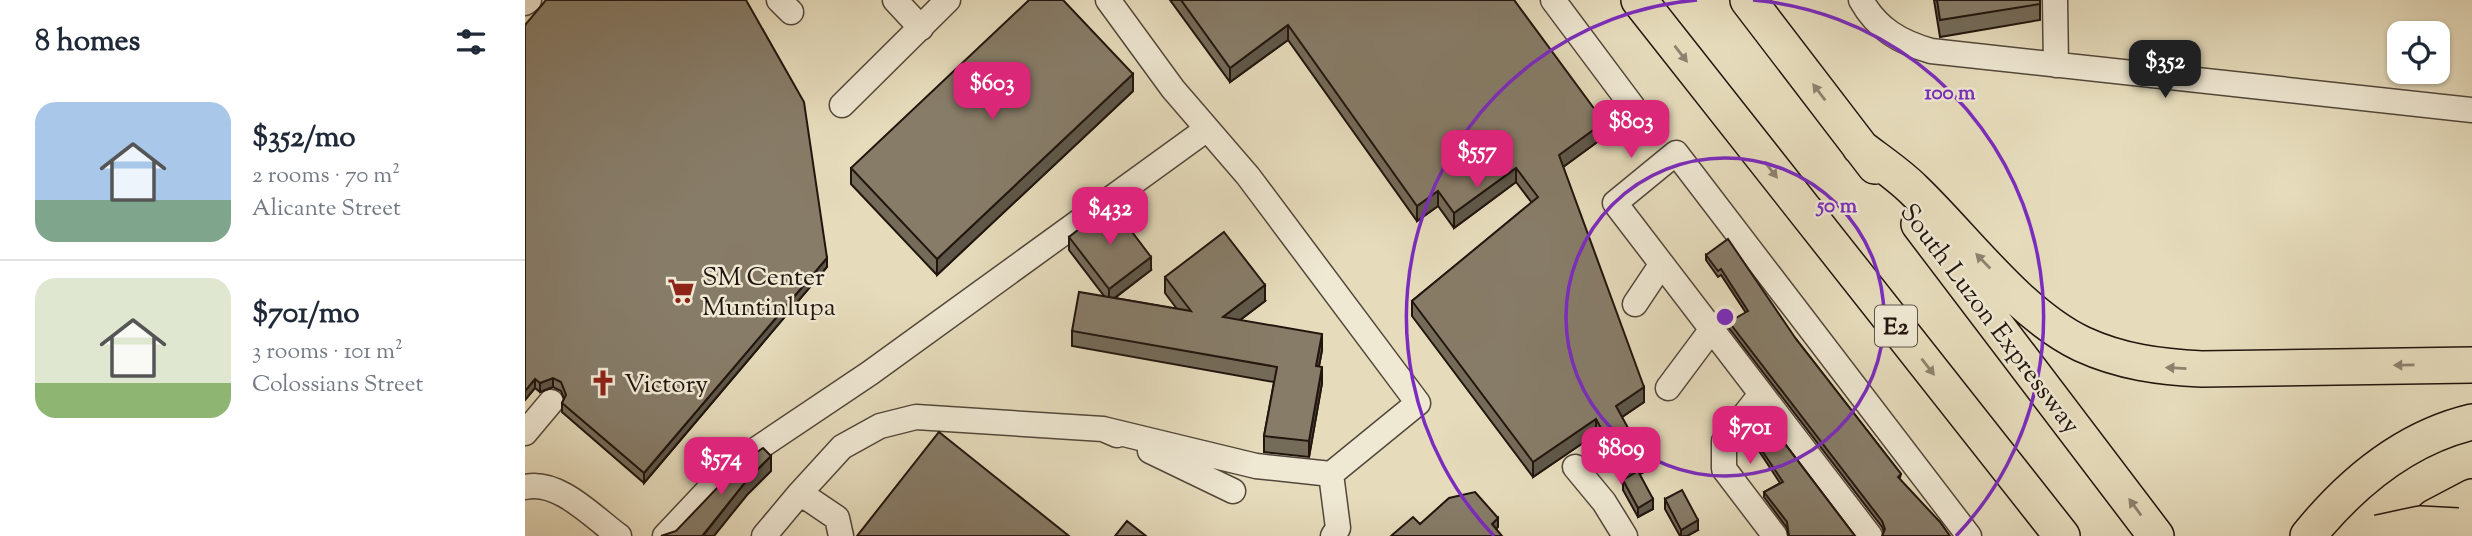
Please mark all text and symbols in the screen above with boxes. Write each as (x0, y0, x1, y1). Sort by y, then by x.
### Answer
text: 8 homes (35, 21, 140, 64)
map controls (2387, 21, 2450, 84)
button: locate (2387, 21, 2450, 84)
icon: filters (452, 23, 490, 61)
pin: $352 (2124, 41, 2206, 100)
one-way arrow (1674, 45, 1688, 63)
text: $352 (2145, 46, 2185, 79)
pin: $603 (951, 62, 1033, 122)
text: $603 (969, 68, 1015, 101)
text: 100 m (1925, 79, 1976, 109)
one-way arrow (1811, 84, 1826, 102)
pin: $803 (1590, 100, 1672, 160)
text: $803 (1608, 106, 1654, 139)
text: $352/mo (252, 117, 356, 160)
icon: home (91, 130, 175, 214)
pin: $557 (1436, 130, 1518, 190)
text: $557 (1457, 136, 1497, 169)
text: 2 rooms · 70 m² (252, 160, 400, 193)
one-way arrow (1764, 160, 1779, 178)
pin: $432 (1069, 188, 1151, 247)
text: 50 m (1815, 192, 1858, 222)
text: Alicante Street (252, 193, 401, 226)
text: $432 (1088, 193, 1132, 226)
street label: South Luzon Expressway (1890, 196, 2088, 443)
one-way arrow (1975, 253, 1992, 270)
place label: SM Center Muntinlupa (702, 260, 836, 327)
supermarket icon: SM Center Muntinlupa (666, 276, 696, 306)
text: $701/mo (252, 293, 360, 336)
centre of rings (1713, 305, 1737, 329)
icon: home (91, 306, 175, 390)
road number: E2 (1875, 306, 1917, 346)
text: 3 rooms · 101 m² (252, 336, 403, 369)
one-way arrow (1920, 358, 1935, 375)
one-way arrow (2393, 360, 2415, 371)
one-way arrow (2165, 362, 2187, 373)
place label: Victory (624, 367, 708, 404)
church icon: Victory (588, 368, 618, 398)
text: Colossians Street (252, 369, 423, 402)
pin: $701 (1709, 406, 1791, 466)
text: $701 (1728, 412, 1772, 445)
pin: $809 (1580, 428, 1662, 487)
text: $809 (1597, 433, 1645, 466)
pin: $574 (680, 438, 762, 497)
text: $574 (700, 443, 742, 476)
one-way arrow (2128, 498, 2142, 516)

